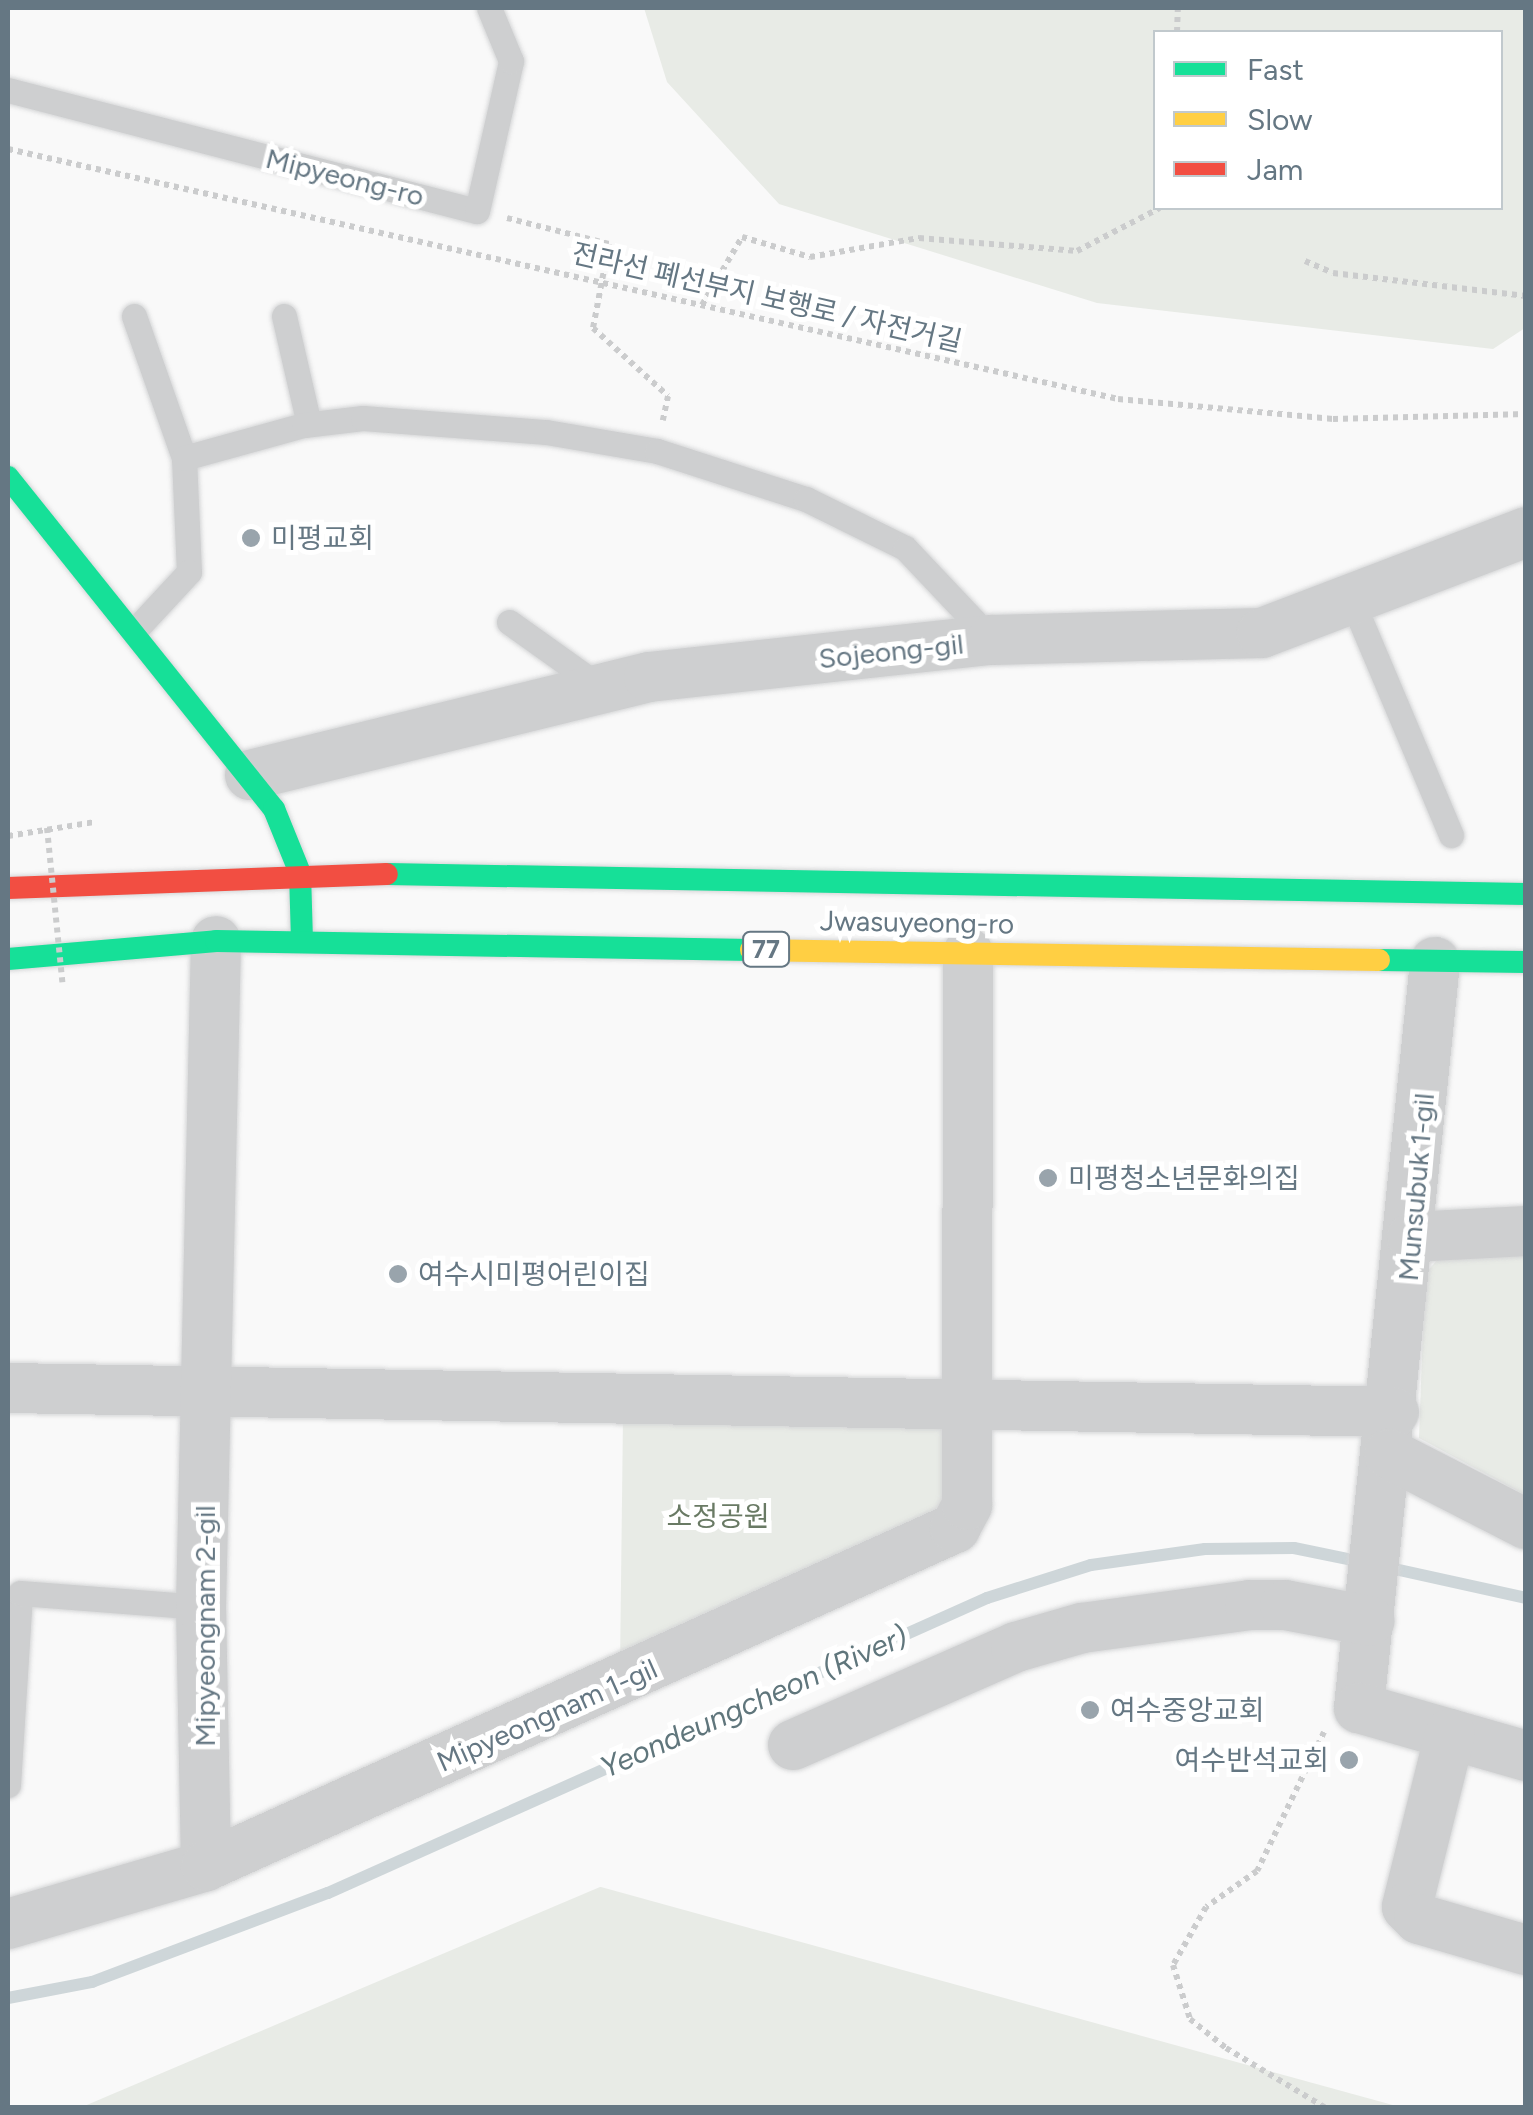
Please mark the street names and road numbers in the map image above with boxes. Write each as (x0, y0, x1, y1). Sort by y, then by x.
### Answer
street label: Mipyeong-ro (262, 141, 428, 213)
street label: 전라선 폐선부지 보행로 / 자전거길 (569, 236, 965, 358)
street label: Sojeong-gil (817, 627, 965, 675)
street label: Jwasuyeong-ro (820, 904, 1014, 940)
road number: 77 (741, 929, 791, 969)
street label: Munsubuk 1-gil (1391, 1092, 1441, 1282)
street label: Mipyeongnam 2-gil (188, 1505, 222, 1747)
street label: Mipyeongnam 1-gil (432, 1651, 662, 1779)

